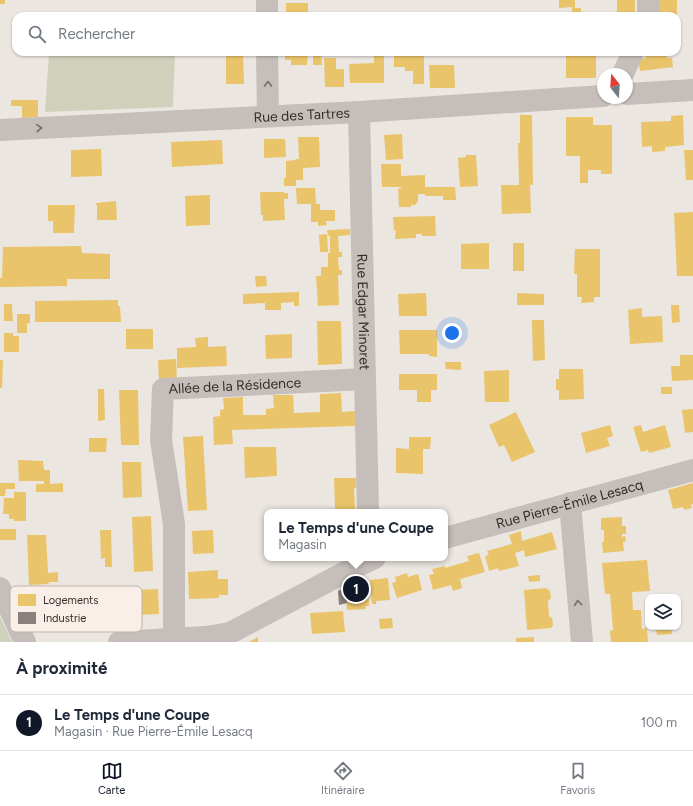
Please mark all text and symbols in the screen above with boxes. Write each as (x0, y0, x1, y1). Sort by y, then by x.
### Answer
search box (12, 12, 681, 56)
icon: search (26, 23, 48, 45)
text: Rechercher (58, 25, 135, 43)
north arrow (597, 68, 633, 104)
one-way arrow (264, 81, 272, 87)
street label: Rue des Tartres (253, 104, 350, 126)
one-way arrow (36, 123, 42, 132)
street label: Rue Edgar Minoret (354, 254, 373, 370)
your location (442, 323, 462, 343)
street label: Allée de la Résidence (168, 374, 302, 397)
street label: Rue Pierre-Émile Lesacq (494, 476, 645, 532)
popup (264, 509, 448, 561)
text: Le Temps d'une Coupe (278, 519, 434, 537)
text: Magasin (278, 537, 326, 552)
pin: 1 (343, 574, 369, 604)
legend (10, 586, 142, 632)
text: Logements (43, 594, 98, 607)
map controls (645, 594, 681, 630)
button: layers (645, 594, 681, 630)
one-way arrow (574, 600, 583, 606)
text: Industrie (43, 612, 86, 625)
text: À proximité (16, 658, 107, 678)
text: Le Temps d'une Coupe (54, 706, 210, 724)
text: 1 (26, 715, 32, 730)
text: 100 m (641, 715, 677, 730)
text: Magasin · Rue Pierre-Émile Lesacq (54, 724, 253, 739)
tab: Carte (98, 760, 125, 797)
tab: Itinéraire (321, 760, 365, 797)
tab: Favoris (560, 760, 595, 797)

